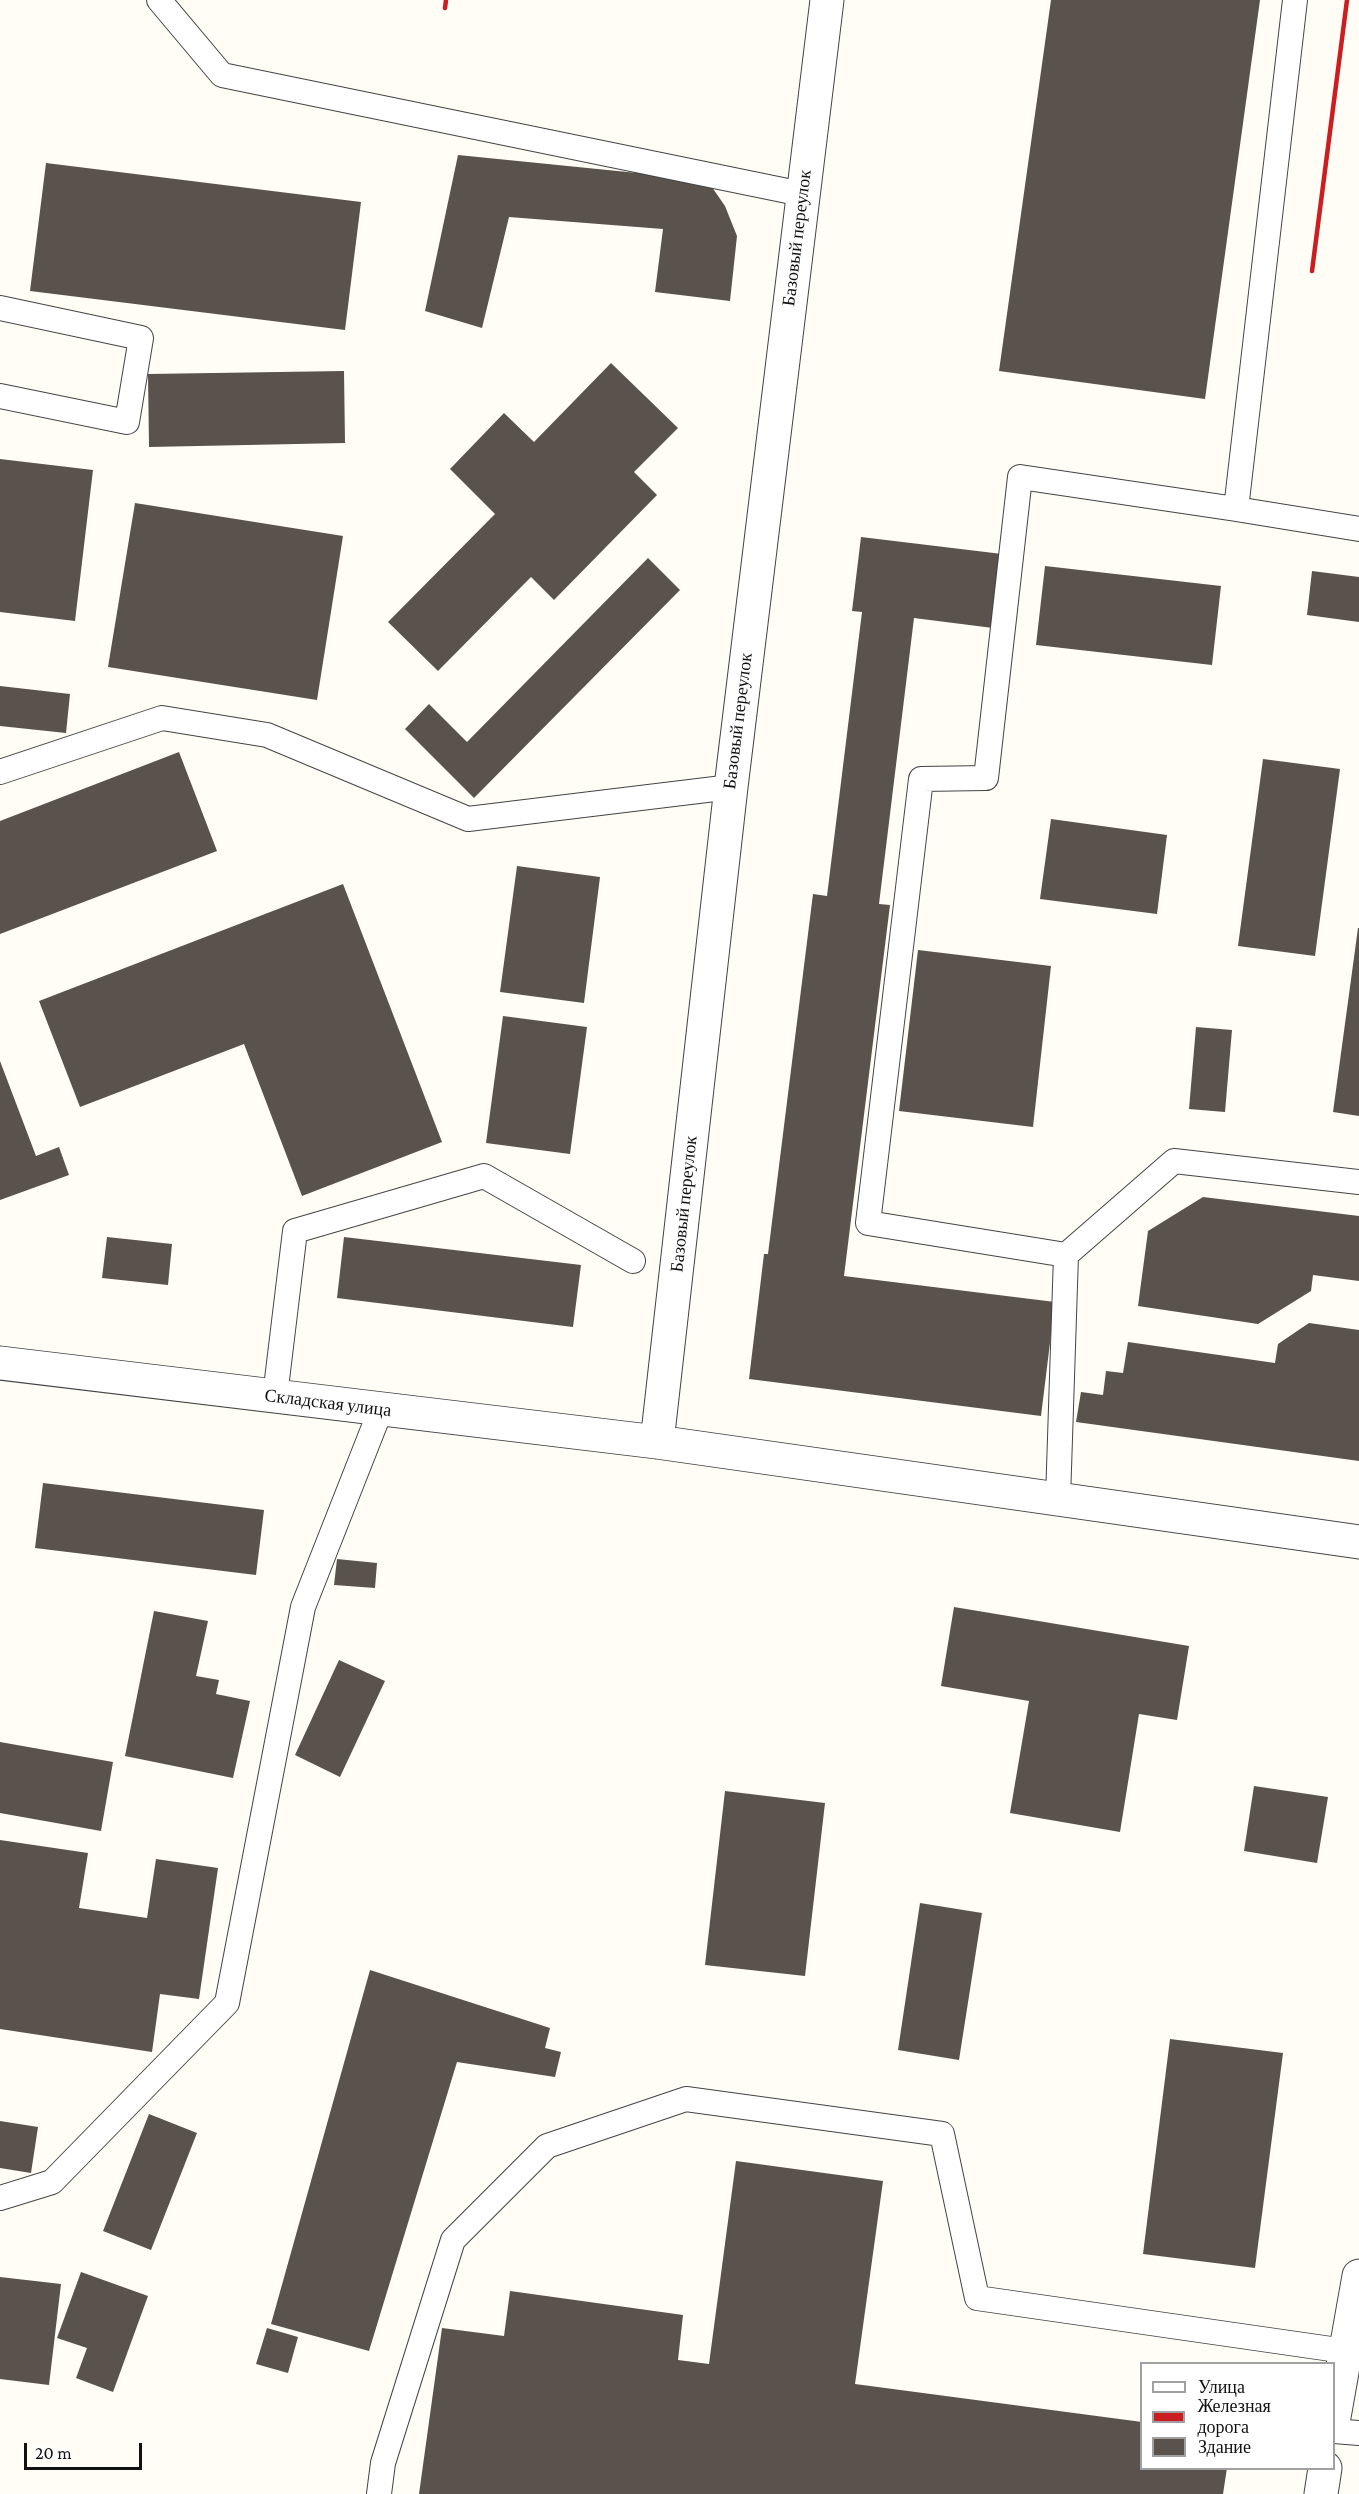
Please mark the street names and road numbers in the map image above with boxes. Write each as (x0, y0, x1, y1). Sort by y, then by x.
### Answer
street label: Базовый переулок (778, 169, 816, 307)
street label: Базовый переулок (719, 652, 757, 790)
street label: Базовый переулок (666, 1135, 702, 1273)
street label: Складская улица (263, 1385, 393, 1421)

